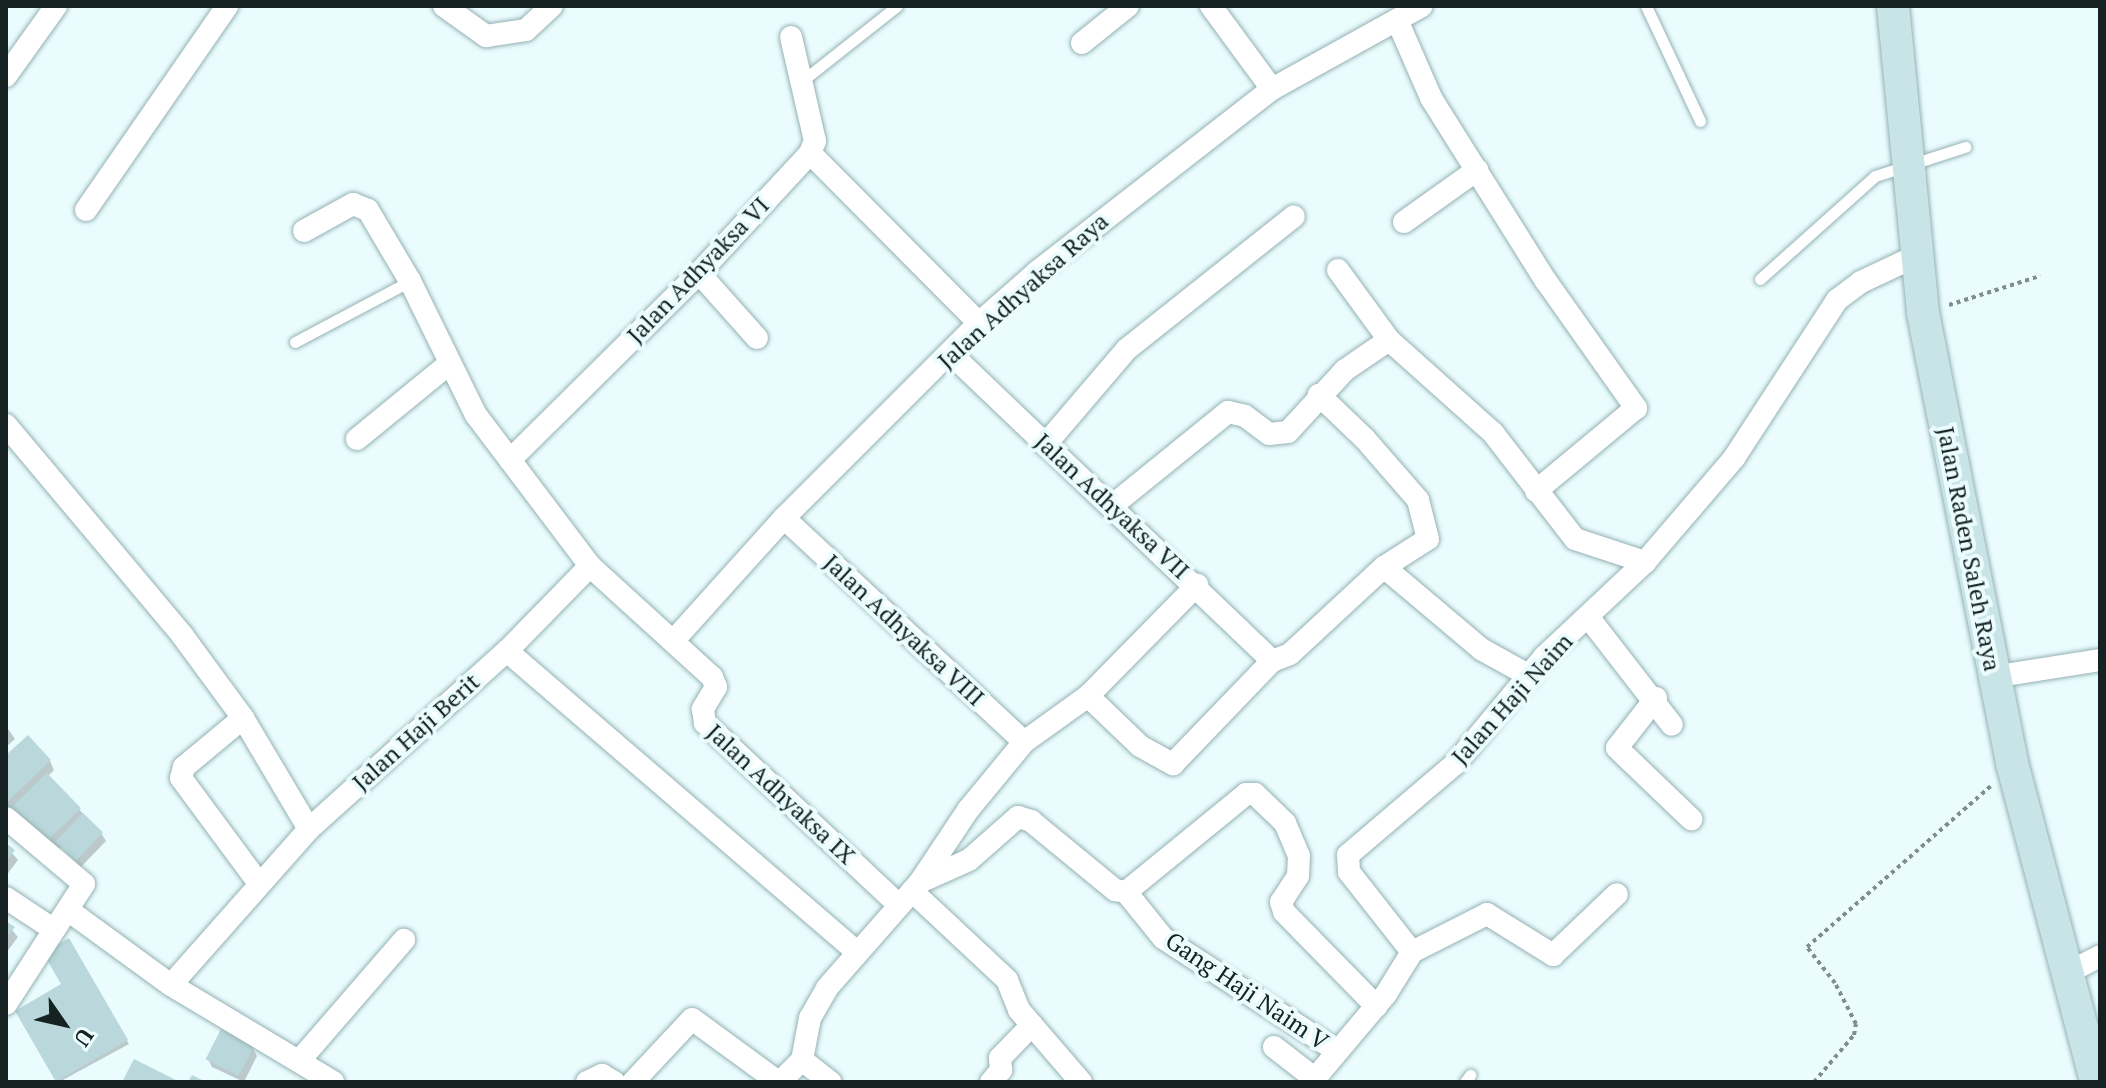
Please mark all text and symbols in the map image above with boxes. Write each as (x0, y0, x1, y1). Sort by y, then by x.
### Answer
street label: Jalan Adhyaksa VI (620, 190, 776, 350)
street label: Jalan Adhyaksa Raya (932, 207, 1114, 375)
street label: Jalan Raden Saleh Raya (1931, 424, 2007, 674)
street label: Jalan Adhyaksa VII (1028, 427, 1196, 585)
street label: Jalan Adhyaksa VIII (817, 548, 991, 712)
street label: Jalan Haji Naim (1445, 627, 1579, 771)
street label: Jalan Haji Berit (346, 667, 486, 797)
street label: Jalan Adhyaksa IX (701, 718, 861, 870)
street label: Gang Haji Naim V (1160, 926, 1334, 1056)
north arrow (24, 984, 104, 1064)
text: U (68, 1023, 101, 1052)

